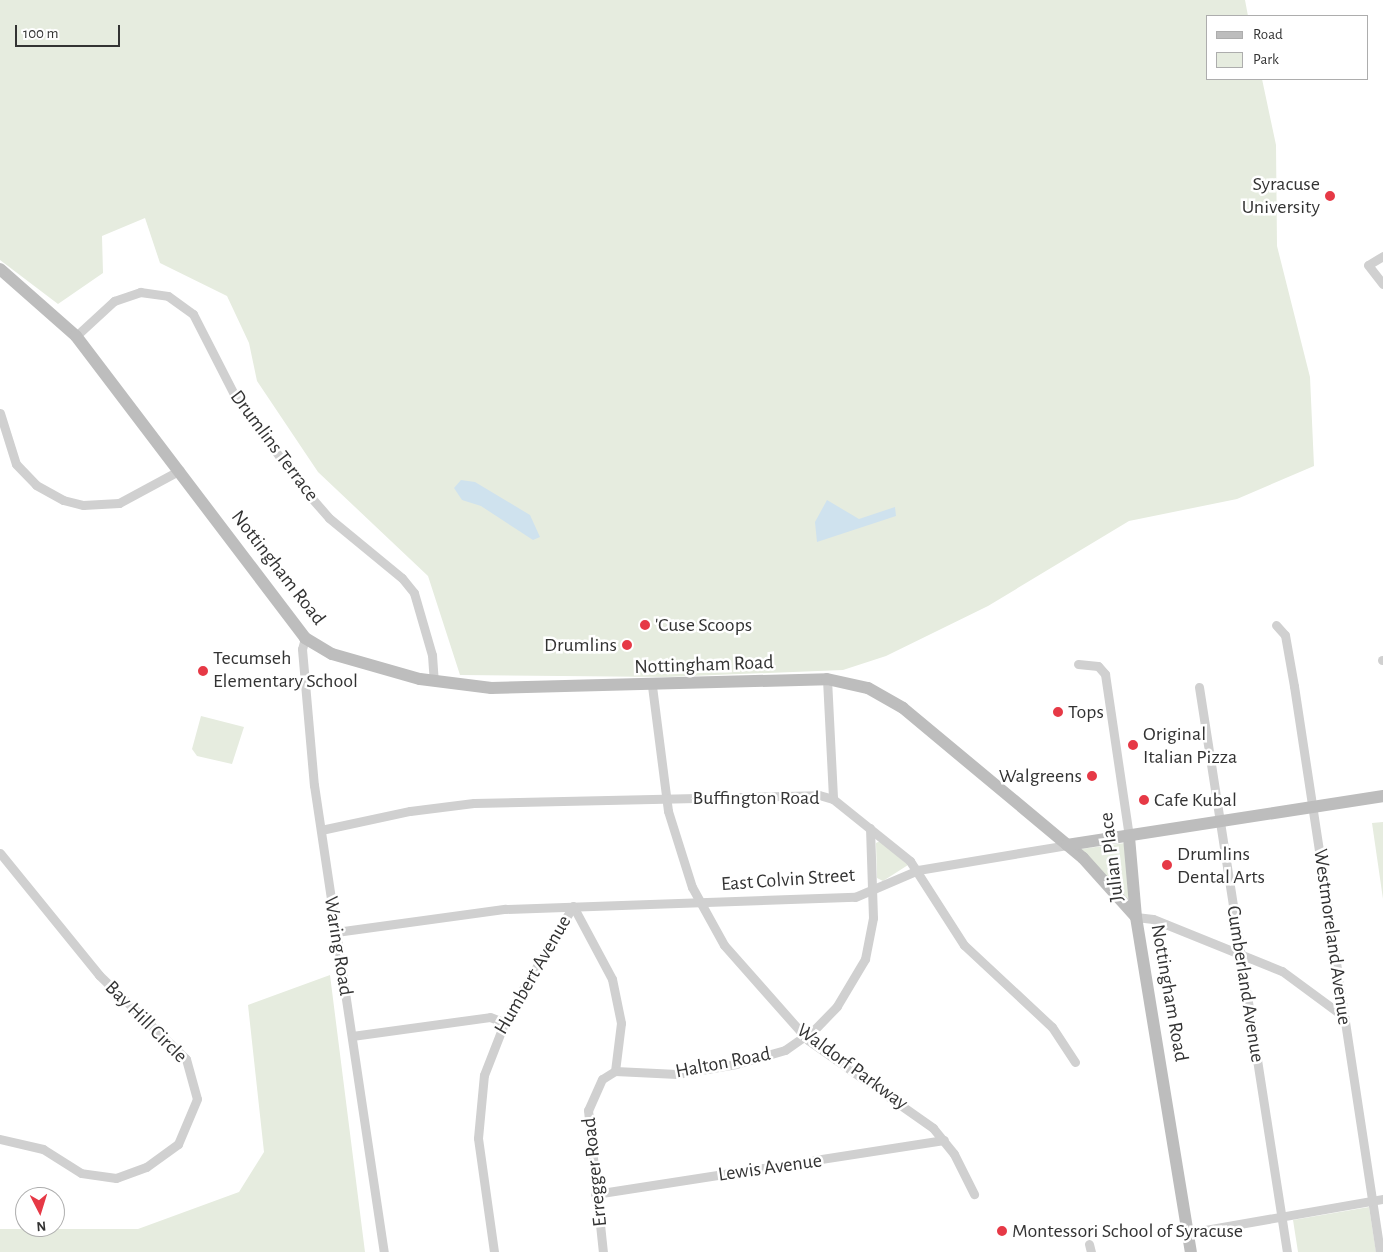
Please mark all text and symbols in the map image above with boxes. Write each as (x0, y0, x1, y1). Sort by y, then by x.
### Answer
scale bar (18, 15, 122, 47)
legend (1206, 15, 1368, 80)
text: 100 m (23, 26, 58, 41)
text: Road (1253, 27, 1283, 42)
text: Park (1253, 52, 1279, 67)
place label: Syracuse University (1242, 173, 1320, 220)
marker: Syracuse University (1324, 190, 1336, 202)
street label: Drumlins Terrace (224, 386, 324, 506)
street label: Nottingham Road (226, 506, 330, 630)
place label: 'Cuse Scoops (655, 613, 752, 637)
marker: 'Cuse Scoops (639, 619, 651, 631)
place label: Drumlins (544, 633, 617, 657)
marker: Drumlins (621, 639, 633, 651)
place label: Tecumseh Elementary School (213, 647, 358, 694)
street label: Nottingham Road (634, 651, 774, 679)
marker: Tecumseh Elementary School (197, 665, 209, 677)
place label: Tops (1068, 700, 1104, 724)
marker: Tops (1052, 706, 1064, 718)
place label: Original Italian Pizza (1143, 722, 1237, 769)
marker: Original Italian Pizza (1127, 739, 1139, 751)
place label: Walgreens (999, 764, 1082, 788)
marker: Walgreens (1086, 770, 1098, 782)
street label: Buffington Road (692, 786, 820, 810)
place label: Cafe Kubal (1154, 788, 1237, 812)
marker: Cafe Kubal (1138, 794, 1150, 806)
street label: Julian Place (1095, 811, 1129, 903)
place label: Drumlins Dental Arts (1177, 842, 1265, 889)
street label: Westmoreland Avenue (1308, 847, 1356, 1027)
marker: Drumlins Dental Arts (1161, 859, 1173, 871)
street label: East Colvin Street (720, 863, 856, 897)
street label: Waring Road (318, 895, 358, 997)
street label: Cumberland Avenue (1221, 904, 1269, 1064)
street label: Humbert Avenue (489, 911, 577, 1039)
street label: Nottingham Road (1145, 922, 1193, 1064)
street label: Bay Hill Circle (100, 976, 192, 1068)
street label: Waldorf Parkway (792, 1019, 912, 1115)
street label: Halton Road (673, 1042, 773, 1084)
street label: Erregger Road (577, 1116, 613, 1228)
street label: Lewis Avenue (717, 1149, 823, 1187)
north arrow (15, 1187, 65, 1237)
text: N (36, 1219, 47, 1233)
place label: Montessori School of Syracuse (1012, 1219, 1243, 1243)
marker: Montessori School of Syracuse (996, 1225, 1008, 1237)

